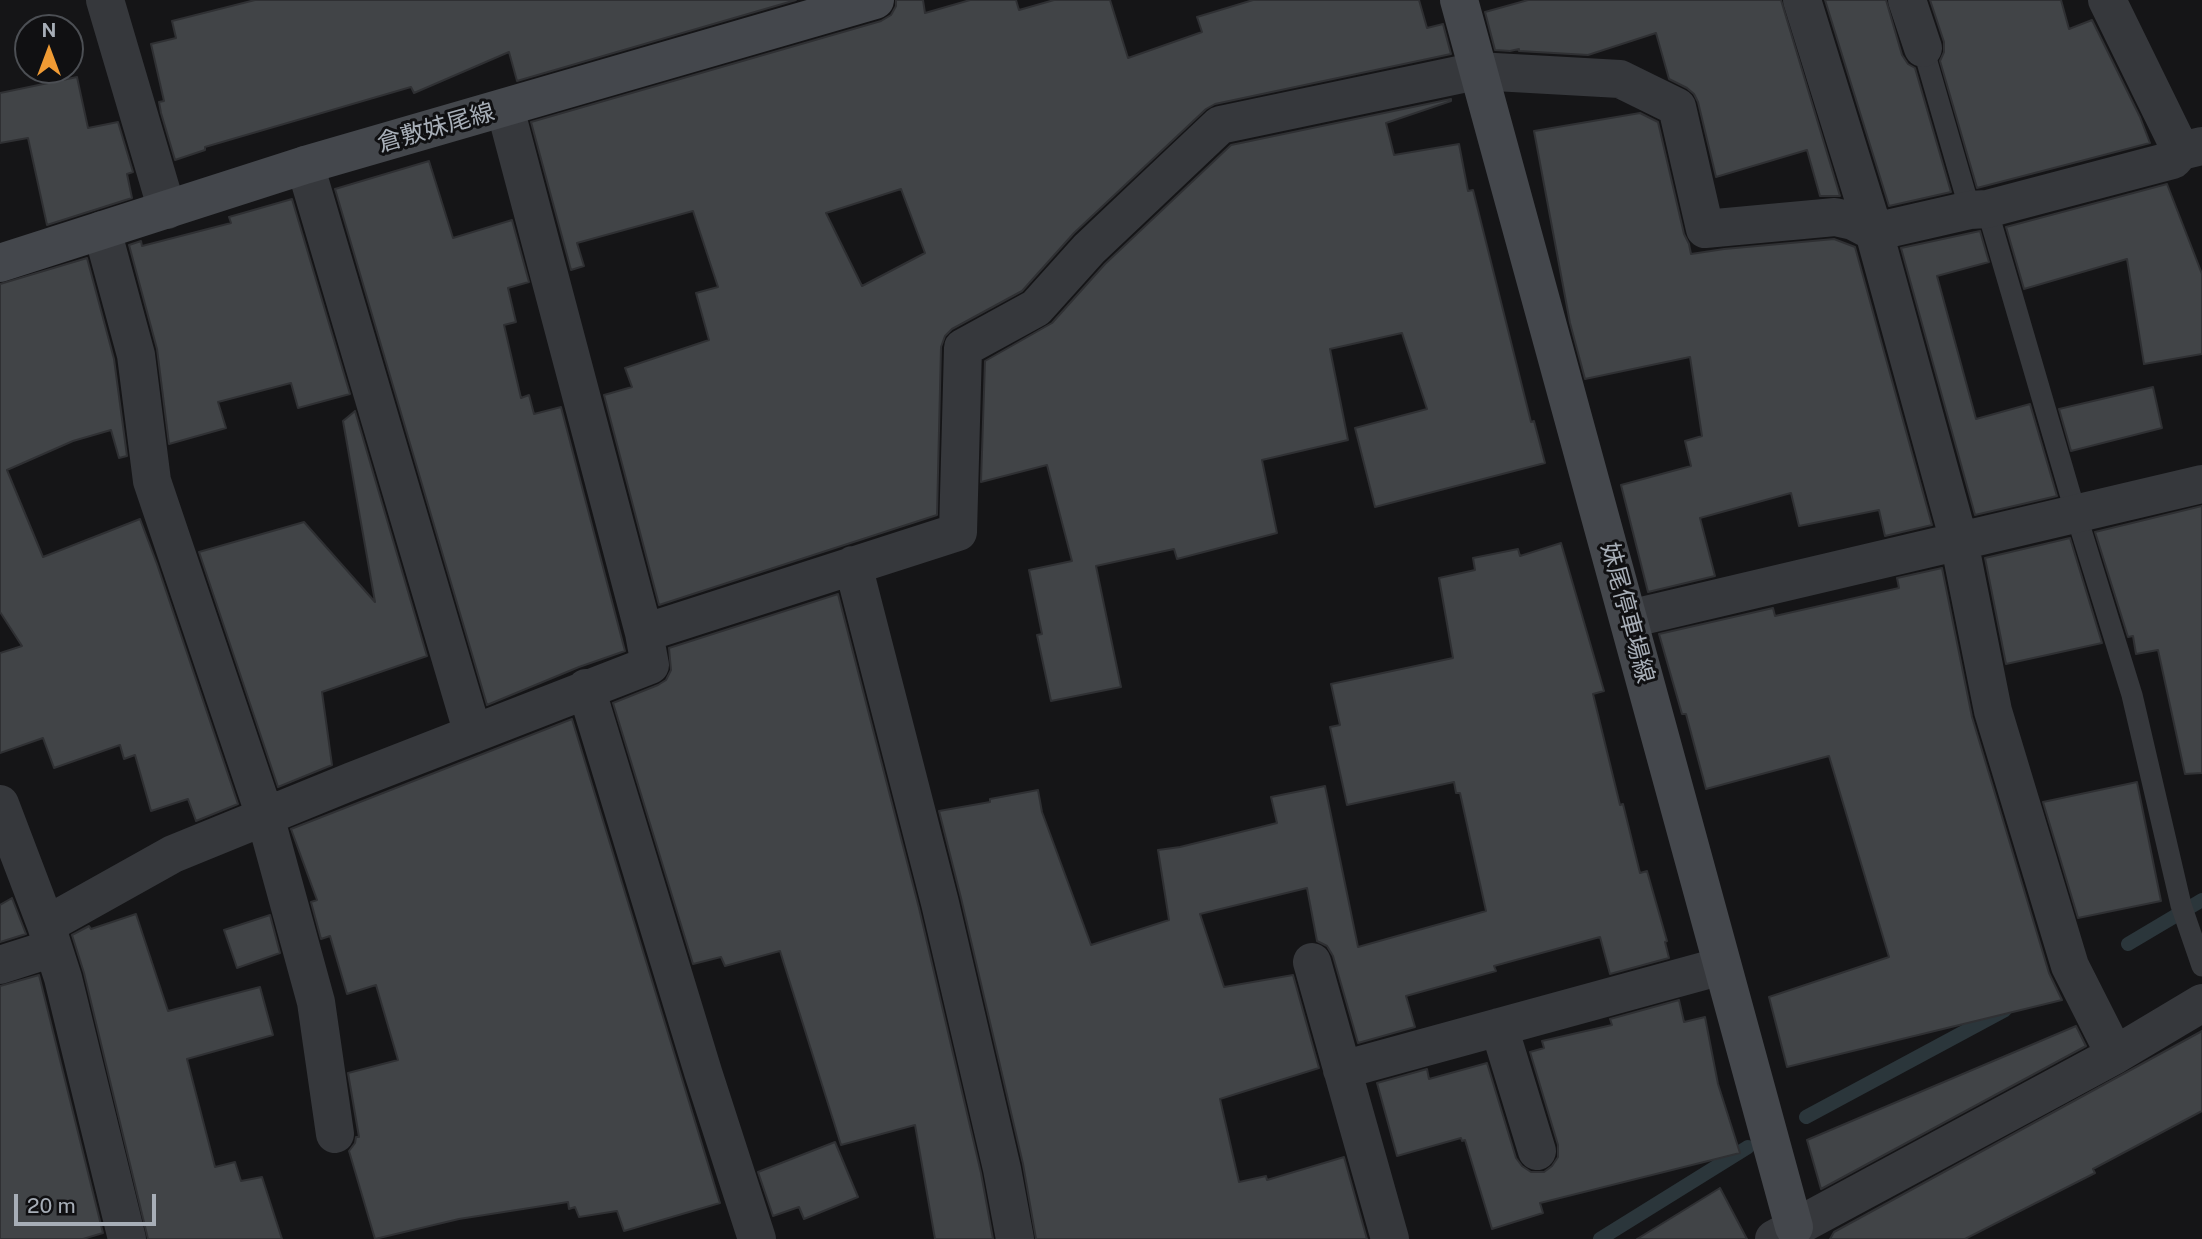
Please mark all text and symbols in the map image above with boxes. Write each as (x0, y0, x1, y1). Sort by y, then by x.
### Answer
north arrow (14, 14, 84, 84)
text: N (42, 19, 56, 41)
street label: 倉敷妹尾線 (374, 98, 498, 158)
street label: 妹尾停車場線 (1594, 540, 1660, 686)
scale bar (18, 1180, 159, 1224)
text: 20 m (27, 1193, 76, 1218)

